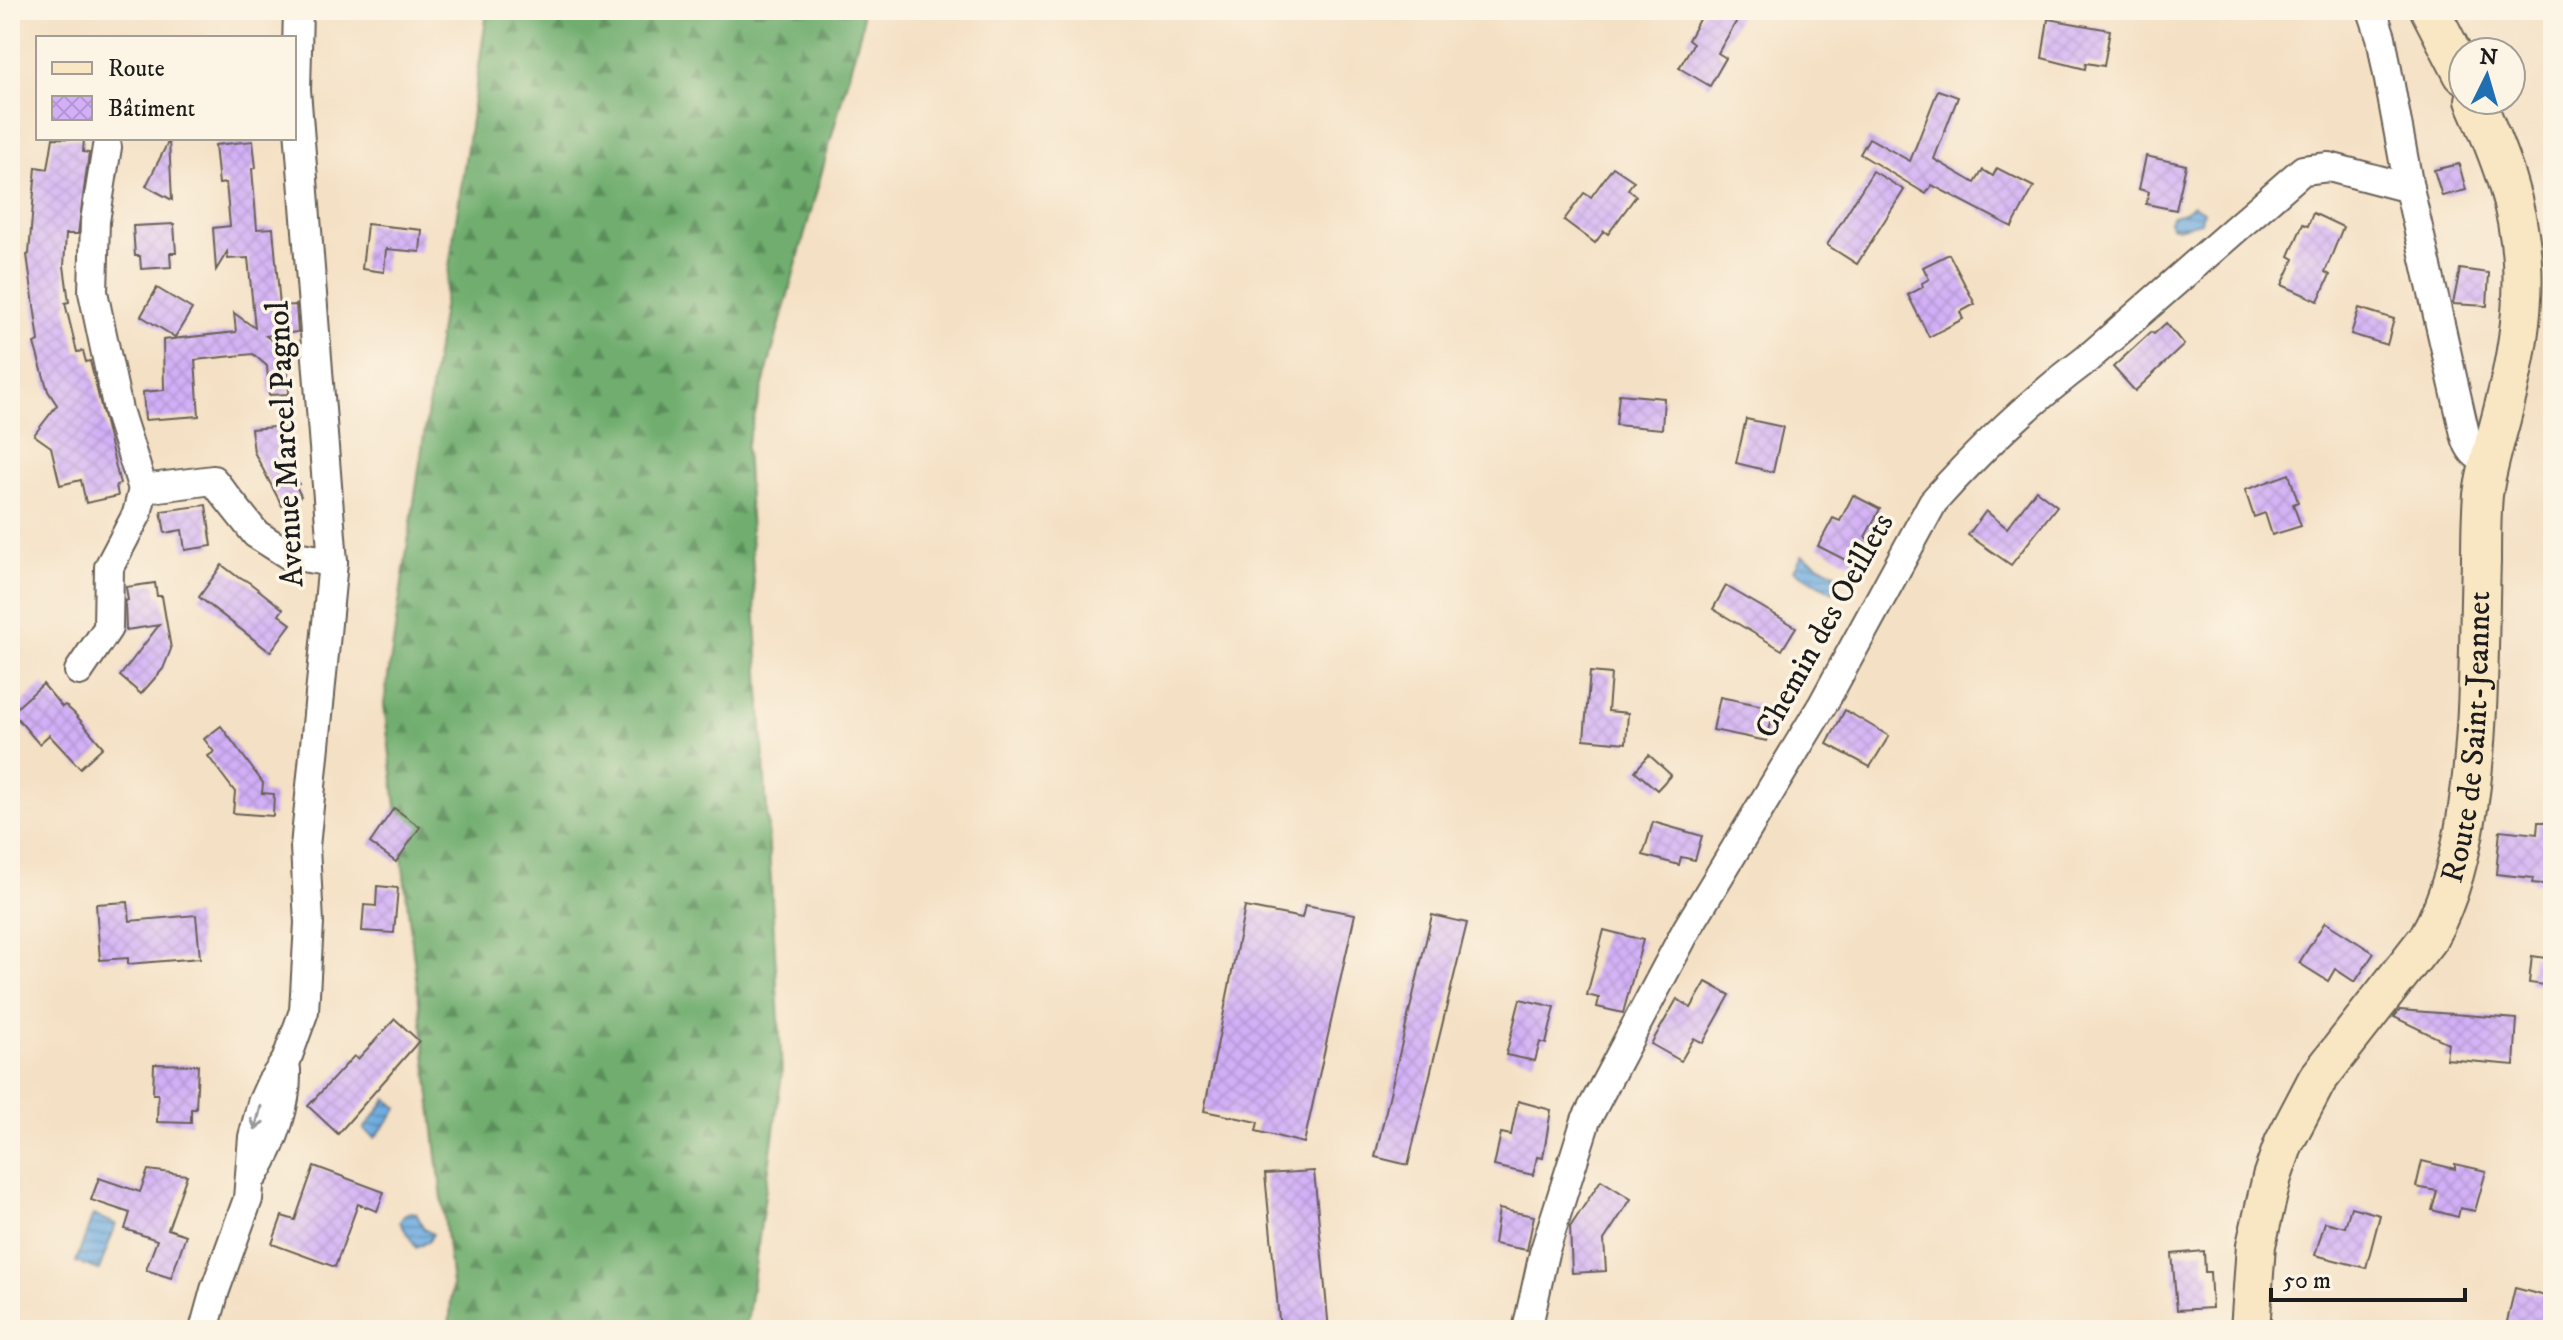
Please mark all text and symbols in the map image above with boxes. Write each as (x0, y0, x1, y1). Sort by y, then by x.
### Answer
legend (36, 36, 296, 140)
north arrow (2447, 36, 2527, 116)
text: N (2478, 43, 2499, 72)
text: Route (108, 54, 165, 84)
text: Bâtiment (108, 94, 196, 124)
street label: Avenue Marcel Pagnol (259, 299, 313, 588)
street label: Chemin des Oeillets (1747, 506, 1903, 746)
street label: Route de Saint-Jeannet (2433, 591, 2500, 887)
one-way arrow (250, 1105, 265, 1130)
scale bar (2271, 1252, 2465, 1302)
text: 50 m (2283, 1266, 2331, 1296)

